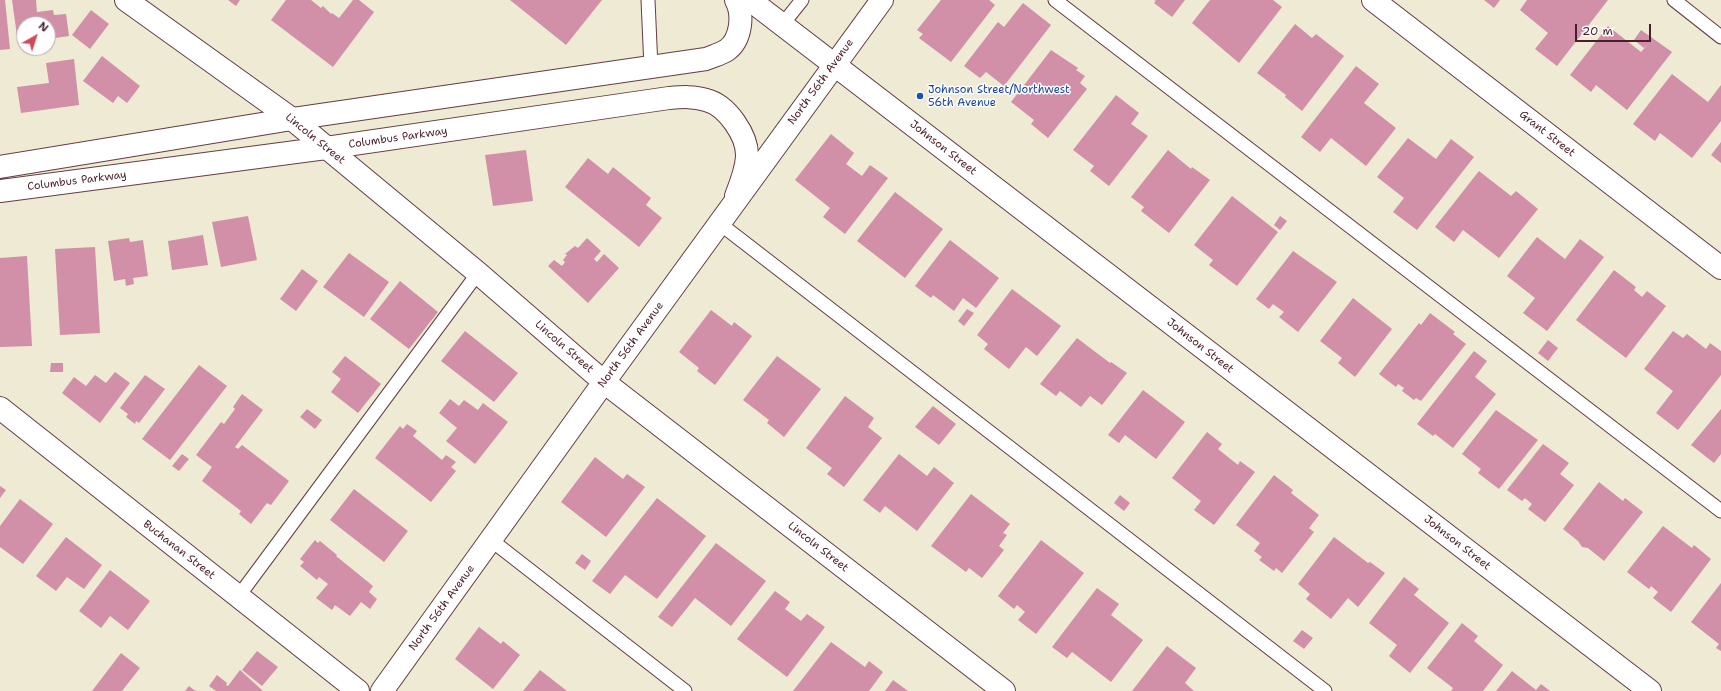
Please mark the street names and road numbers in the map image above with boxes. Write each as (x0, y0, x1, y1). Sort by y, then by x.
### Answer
street label: North 56th Avenue (785, 36, 857, 128)
street label: Grant Street (1516, 108, 1578, 160)
street label: Lincoln Street (282, 111, 348, 167)
street label: Johnson Street (907, 118, 979, 178)
street label: Columbus Parkway (348, 125, 448, 151)
street label: Columbus Parkway (27, 168, 127, 194)
street label: North 56th Avenue (595, 299, 667, 391)
street label: Johnson Street (1164, 316, 1236, 376)
street label: Lincoln Street (532, 318, 596, 376)
street label: Johnson Street (1421, 513, 1493, 573)
street label: Buchanan Street (140, 518, 218, 582)
street label: Lincoln Street (785, 519, 851, 575)
street label: North 56th Avenue (406, 562, 478, 654)

